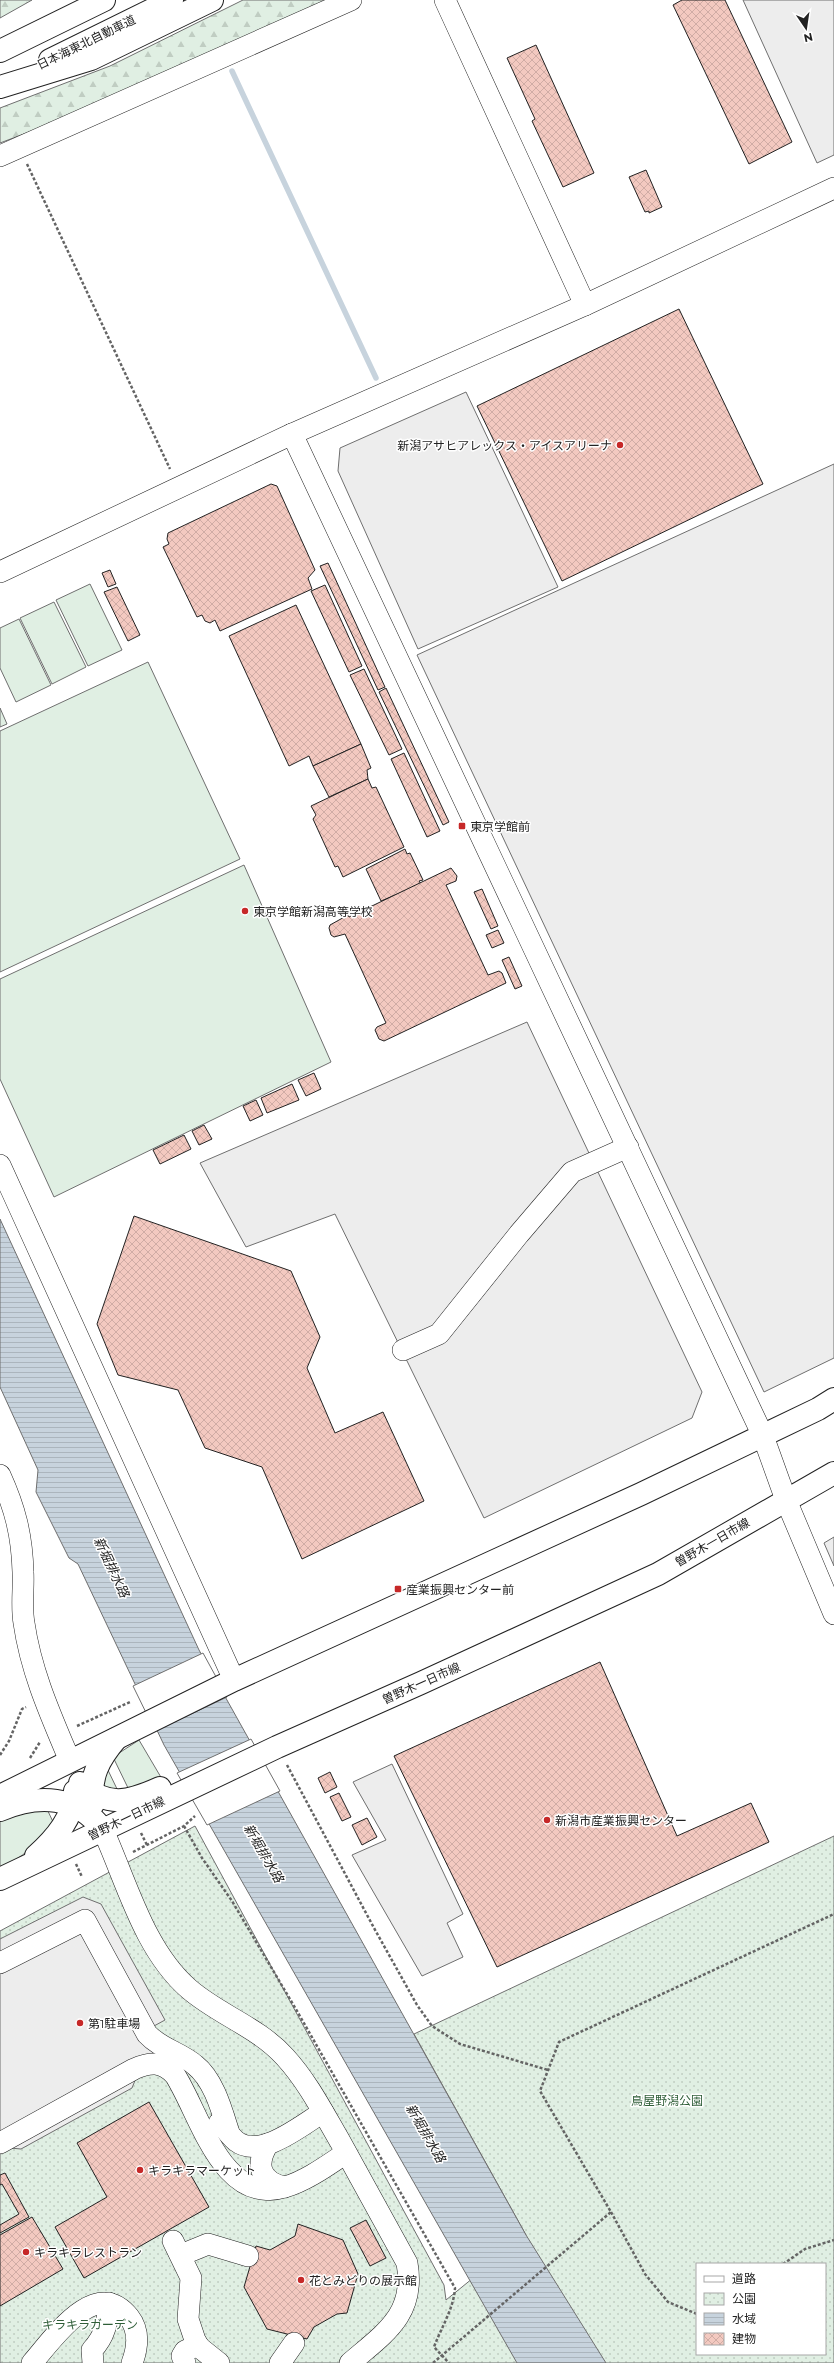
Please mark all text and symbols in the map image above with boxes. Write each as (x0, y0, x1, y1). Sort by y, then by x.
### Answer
north arrow (786, 8, 826, 48)
street label: 日本海東北自動車道 (34, 12, 138, 72)
text: N (802, 30, 814, 46)
place label: 新潟アサヒアレックス・アイスアリーナ (397, 438, 612, 453)
marker: 新潟アサヒアレックス・アイスアリーナ (615, 440, 625, 450)
place label: 東京学館前 (470, 819, 530, 834)
marker: 東京学館前 (457, 821, 467, 831)
place label: 東京学館新潟高等学校 (253, 904, 373, 919)
marker: 東京学館新潟高等学校 (240, 906, 250, 916)
street label: 曽野木一日市線 (672, 1515, 752, 1569)
water label: 新堀排水路 (91, 1534, 133, 1601)
place label: 産業振興センター前 (406, 1582, 514, 1597)
marker: 産業振興センター前 (393, 1584, 403, 1594)
street label: 曽野木一日市線 (380, 1659, 462, 1707)
street label: 曽野木一日市線 (85, 1793, 167, 1843)
place label: 新潟市産業振興センター (555, 1813, 687, 1828)
marker: 新潟市産業振興センター (542, 1815, 552, 1825)
water label: 新堀排水路 (241, 1821, 288, 1886)
place label: 第1駐車場 (88, 2016, 140, 2031)
marker: 第1駐車場 (75, 2018, 85, 2028)
park label: 鳥屋野潟公園 (631, 2093, 703, 2108)
water label: 新堀排水路 (403, 2101, 450, 2166)
place label: キラキラマーケット (148, 2163, 256, 2178)
marker: キラキラマーケット (135, 2165, 145, 2175)
place label: キラキラレストラン (34, 2245, 142, 2260)
marker: キラキラレストラン (21, 2247, 31, 2257)
legend (696, 2263, 826, 2355)
text: 道路 (732, 2271, 756, 2286)
place label: 花とみどりの展示館 (309, 2273, 417, 2288)
marker: 花とみどりの展示館 (296, 2275, 306, 2285)
text: 公園 (732, 2291, 756, 2306)
text: 水域 (732, 2311, 756, 2326)
park label: キラキラガーデン (42, 2317, 138, 2332)
text: 建物 (732, 2331, 756, 2346)

